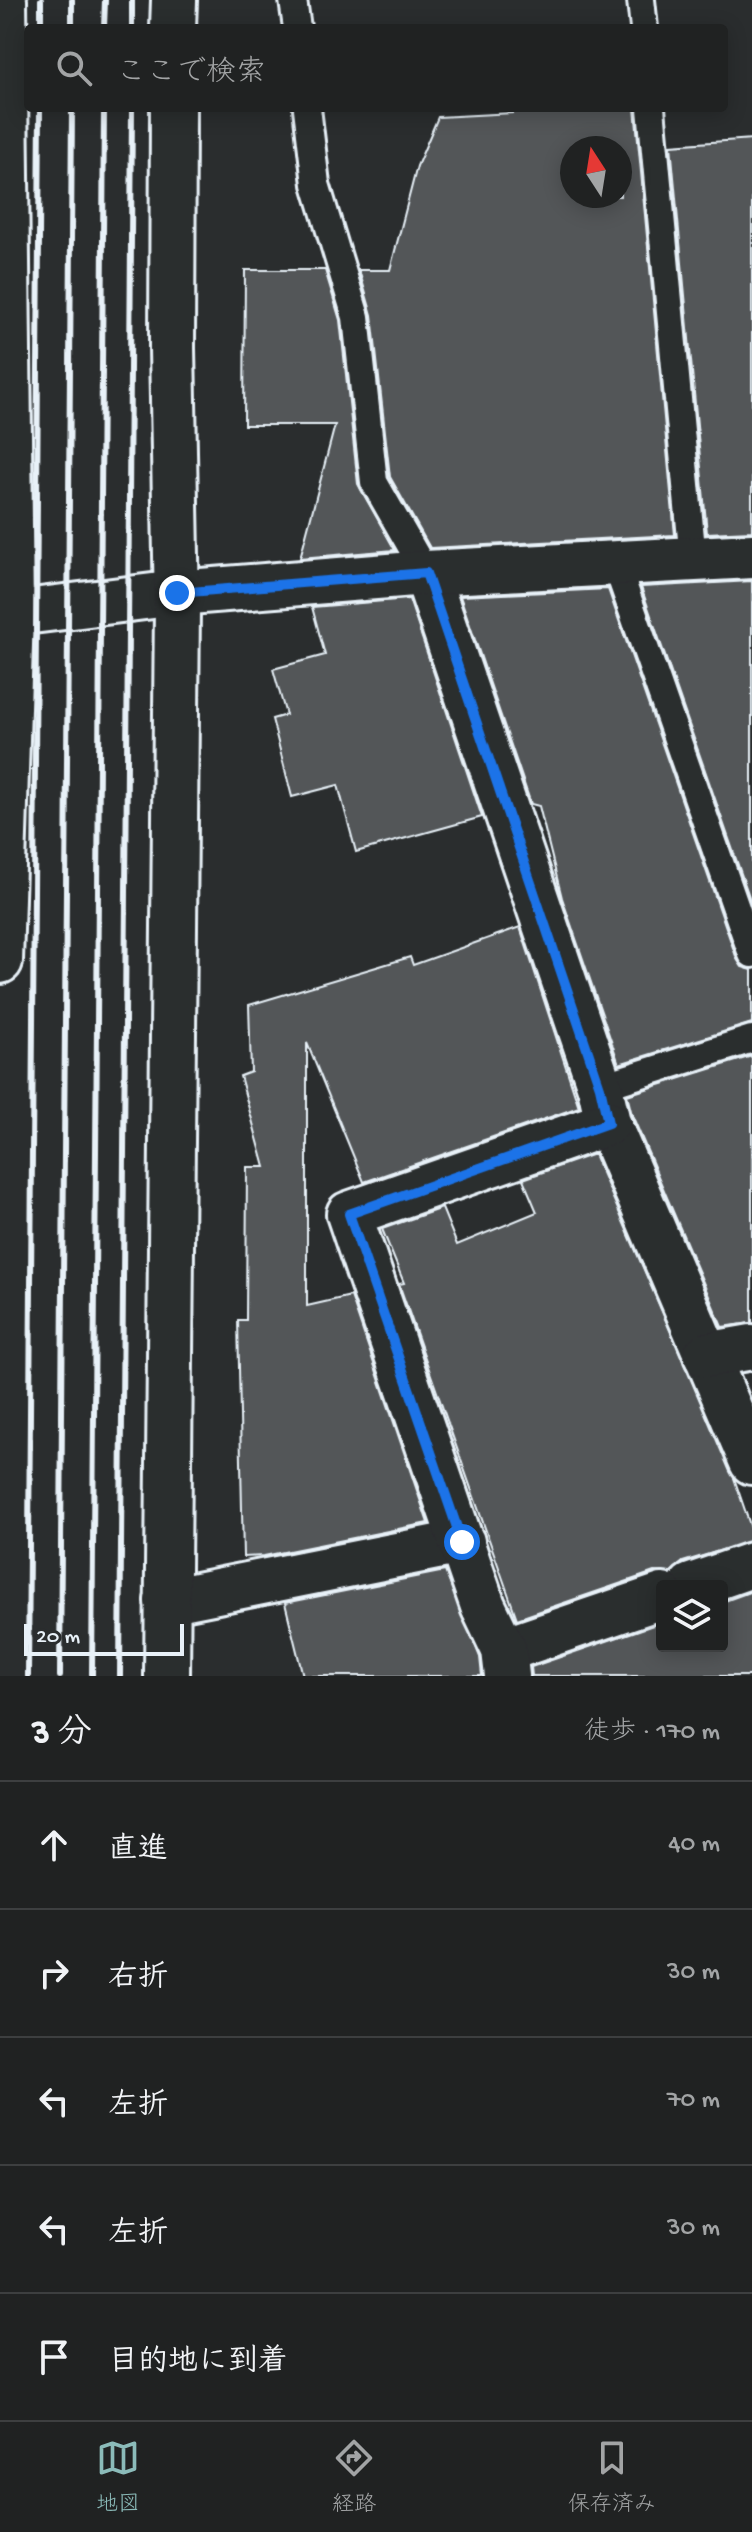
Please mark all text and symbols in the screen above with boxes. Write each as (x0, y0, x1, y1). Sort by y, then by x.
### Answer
search box (24, 24, 728, 112)
icon: search (52, 46, 96, 90)
text: ここで検索 (116, 57, 266, 92)
north arrow (560, 136, 632, 208)
route end (159, 575, 195, 611)
route start (444, 1524, 480, 1560)
map controls (656, 1580, 728, 1652)
button: layers (656, 1580, 728, 1652)
scale bar (24, 1620, 184, 1656)
text: 20 m (36, 1625, 80, 1651)
text: 3 分 (32, 1715, 92, 1755)
text: 徒歩 · 170 m (584, 1718, 720, 1749)
icon: ahead (32, 1823, 76, 1867)
text: 40 m (668, 1830, 720, 1861)
text: 直進 (108, 1834, 168, 1869)
icon: right (32, 1951, 76, 1995)
text: 30 m (667, 1958, 720, 1989)
text: 右折 (108, 1962, 168, 1997)
icon: left (32, 2079, 76, 2123)
text: 70 m (667, 2086, 720, 2117)
text: 左折 (108, 2090, 168, 2125)
icon: left (32, 2207, 76, 2251)
text: 30 m (667, 2214, 720, 2245)
text: 左折 (108, 2218, 168, 2253)
icon: arrive (32, 2335, 76, 2379)
text: 目的地に到着 (108, 2346, 288, 2381)
tab: 地図 (96, 2436, 140, 2519)
tab: 経路 (332, 2436, 376, 2519)
tab: 保存済み (568, 2436, 656, 2519)

